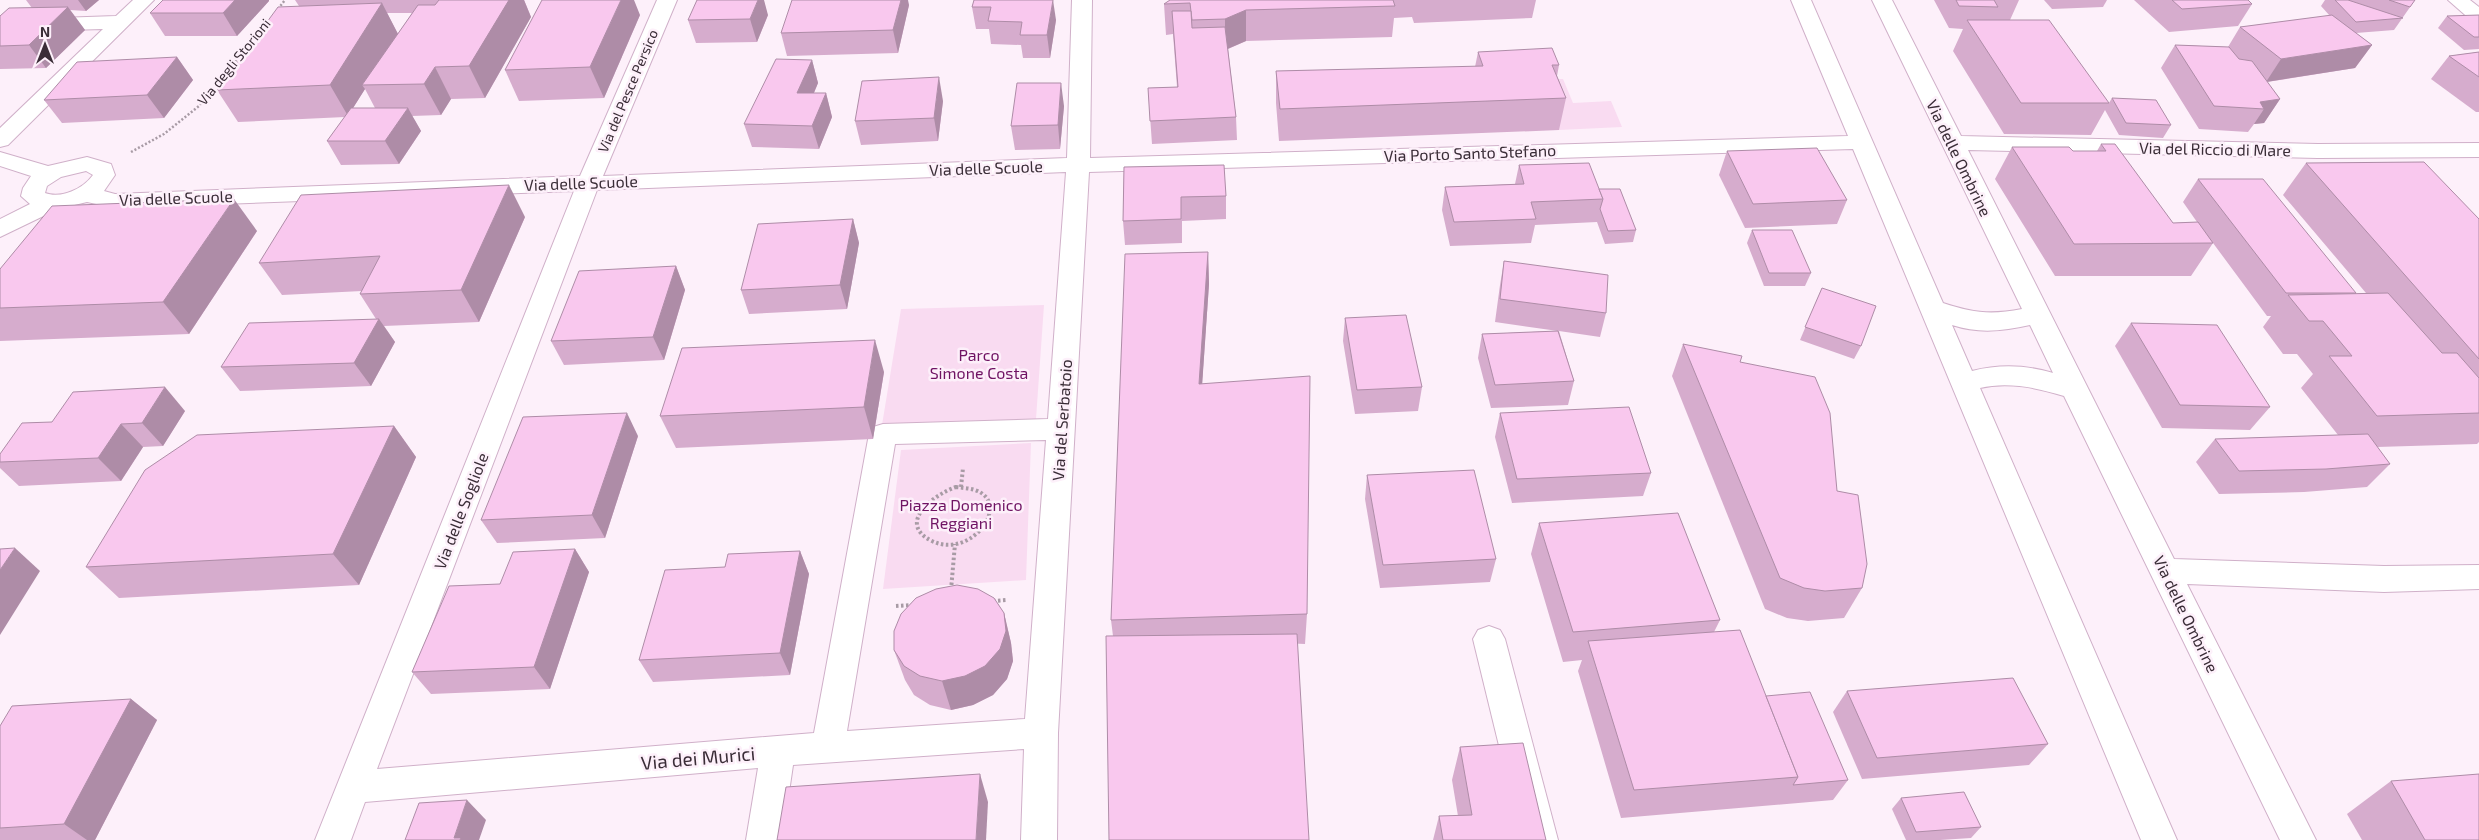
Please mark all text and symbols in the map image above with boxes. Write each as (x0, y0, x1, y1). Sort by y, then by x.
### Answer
street label: Via degli Storioni (193, 15, 274, 108)
north arrow (20, 20, 70, 70)
text: N (40, 23, 50, 40)
street label: Via del Pesce Persico (594, 27, 661, 155)
street label: Via delle Ombrine (1923, 96, 1996, 219)
street label: Via del Riccio di Mare (2139, 138, 2291, 159)
street label: Via Porto Santo Stefano (1384, 140, 1556, 165)
street label: Via delle Scuole (929, 156, 1043, 179)
street label: Via delle Scuole (524, 171, 638, 194)
street label: Via delle Scuole (119, 186, 233, 209)
park label: Parco Simone Costa (930, 345, 1028, 382)
street label: Via del Serbatoio (1048, 359, 1075, 481)
street label: Via delle Sogliole (430, 450, 492, 572)
park label: Piazza Domenico Reggiani (899, 495, 1023, 532)
street label: Via delle Ombrine (2150, 552, 2223, 675)
street label: Via dei Murici (640, 741, 756, 774)

